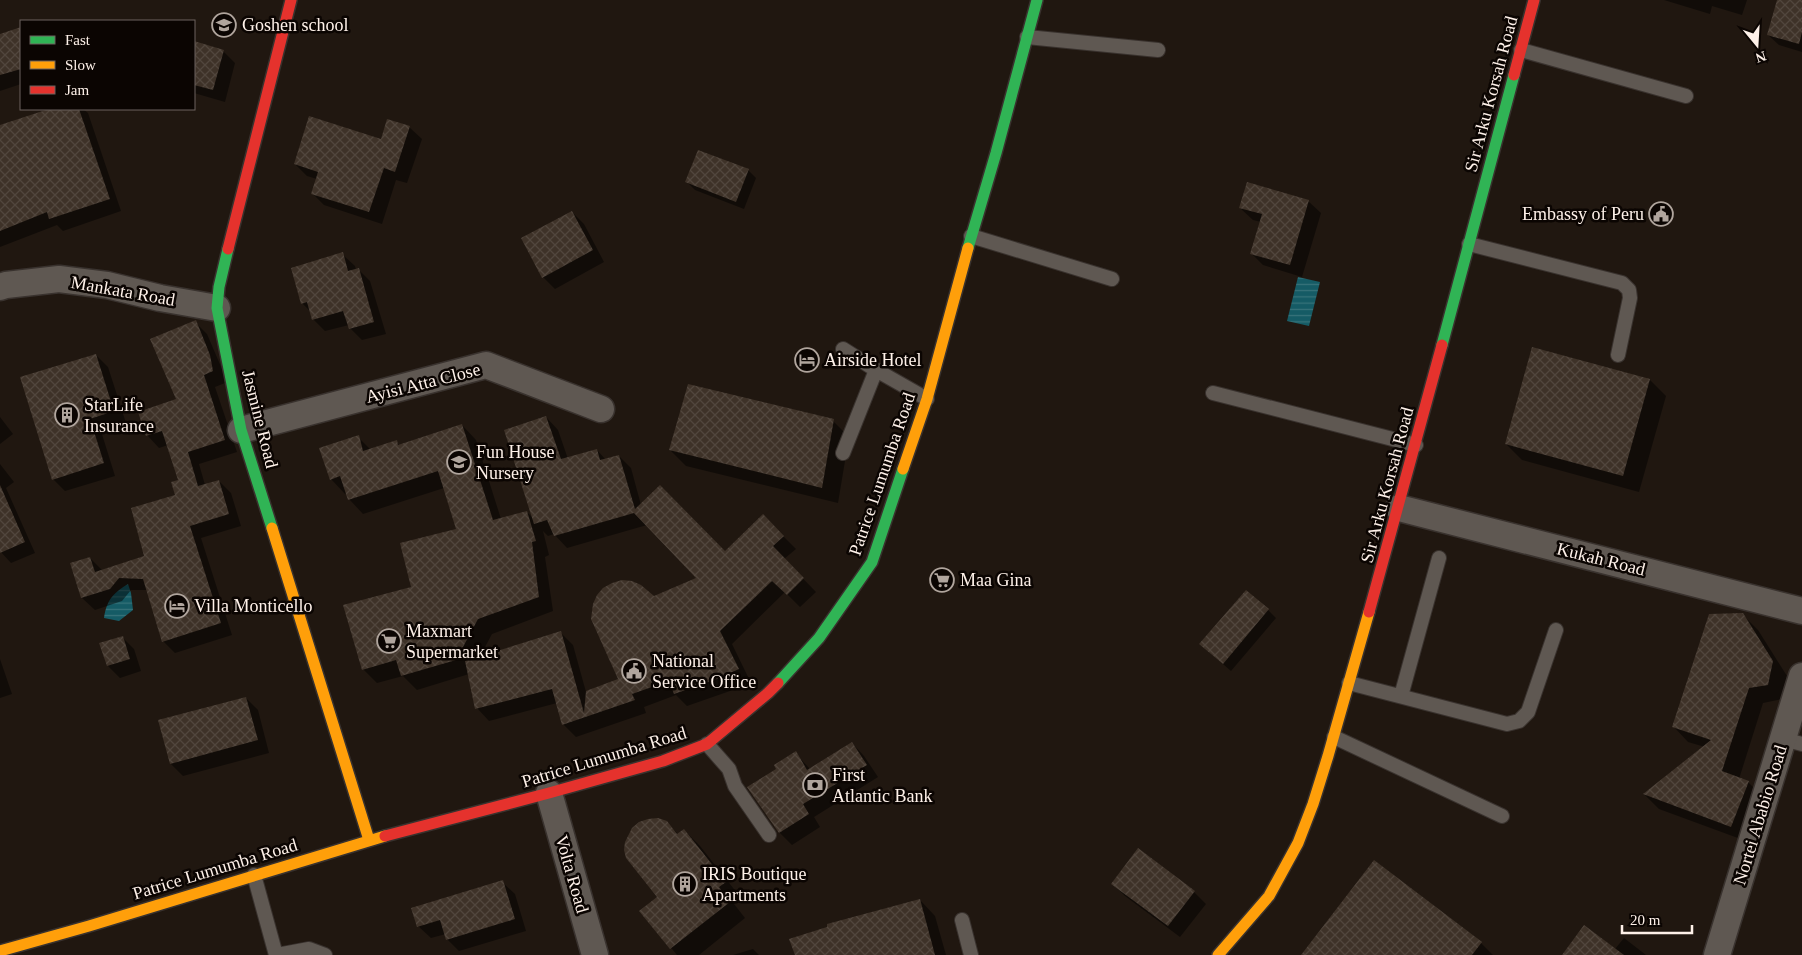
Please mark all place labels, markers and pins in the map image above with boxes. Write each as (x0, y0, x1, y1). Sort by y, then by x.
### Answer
school or university icon: Goshen school (211, 12, 237, 38)
place label: Goshen school (242, 15, 349, 35)
public building icon: Embassy of Peru (1648, 201, 1674, 227)
place label: Embassy of Peru (1522, 204, 1644, 224)
hotel icon: Airside Hotel (794, 347, 820, 373)
place label: Airside Hotel (824, 350, 921, 370)
place label: StarLife Insurance (84, 395, 154, 436)
building icon: StarLife Insurance (54, 402, 80, 428)
place label: Fun House Nursery (476, 442, 555, 483)
school or university icon: Fun House Nursery (446, 449, 472, 475)
supermarket icon: Maa Gina (929, 567, 955, 593)
place label: Maa Gina (960, 570, 1031, 590)
hotel icon: Villa Monticello (164, 593, 190, 619)
place label: Villa Monticello (194, 596, 312, 616)
place label: Maxmart Supermarket (406, 621, 498, 662)
supermarket icon: Maxmart Supermarket (376, 628, 402, 654)
place label: National Service Office (652, 651, 756, 692)
public building icon: National Service Office (621, 658, 647, 684)
place label: First Atlantic Bank (832, 765, 932, 806)
bank icon: First Atlantic Bank (802, 772, 828, 798)
place label: IRIS Boutique Apartments (702, 864, 807, 905)
building icon: IRIS Boutique Apartments (672, 871, 698, 897)

